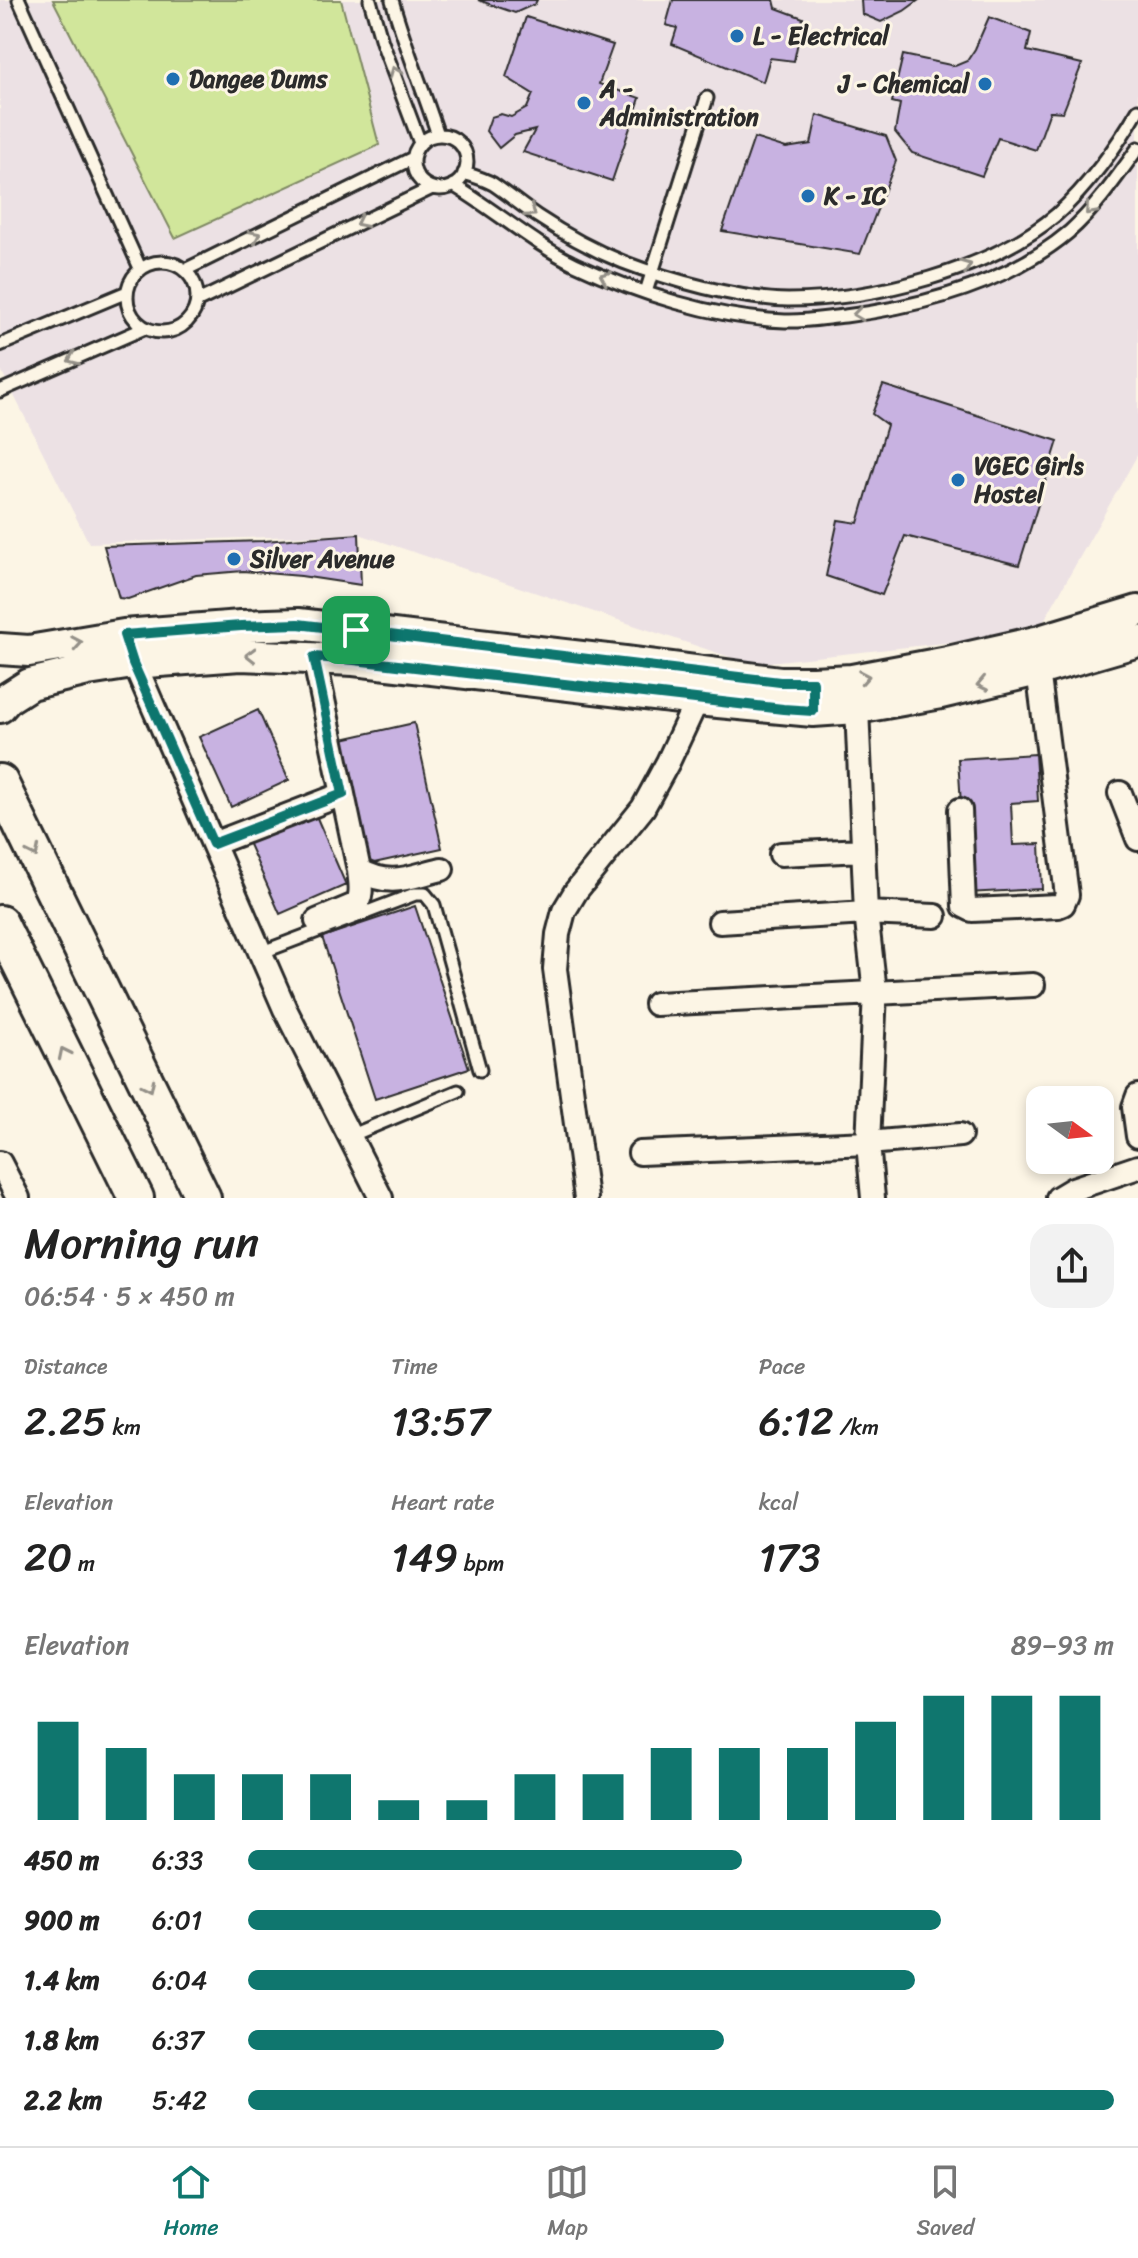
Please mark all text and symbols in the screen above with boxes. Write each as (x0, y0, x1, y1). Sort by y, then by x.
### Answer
place label: L - Electrical (753, 15, 890, 57)
marker: L - Electrical (728, 27, 746, 45)
place label: Dangee Dums (189, 58, 328, 100)
place label: J - Chemical (836, 63, 970, 105)
one-way arrow (388, 66, 404, 80)
place label: A - Administration (599, 68, 759, 138)
marker: Dangee Dums (164, 70, 182, 88)
marker: J - Chemical (976, 75, 994, 93)
marker: A - Administration (575, 94, 593, 112)
place label: K - IC (823, 175, 887, 217)
marker: K - IC (799, 187, 817, 205)
one-way arrow (1086, 200, 1100, 215)
one-way arrow (523, 202, 537, 217)
one-way arrow (355, 212, 370, 228)
one-way arrow (247, 230, 262, 245)
one-way arrow (958, 259, 972, 276)
one-way arrow (599, 270, 613, 286)
one-way arrow (851, 305, 865, 322)
one-way arrow (67, 349, 81, 365)
place label: VGEC Girls Hostel (974, 445, 1085, 515)
marker: VGEC Girls Hostel (949, 471, 967, 489)
place label: Silver Avenue (249, 538, 395, 580)
marker: Silver Avenue (225, 550, 243, 568)
pin (322, 596, 390, 664)
icon: arrive (334, 608, 378, 652)
one-way arrow (70, 636, 84, 653)
one-way arrow (244, 646, 257, 664)
one-way arrow (858, 670, 871, 687)
one-way arrow (976, 675, 989, 692)
one-way arrow (25, 844, 40, 859)
one-way arrow (58, 1046, 74, 1061)
one-way arrow (139, 1077, 155, 1092)
north arrow (1026, 1086, 1114, 1174)
map controls (1026, 1086, 1114, 1174)
text: Morning run (24, 1204, 259, 1282)
button: share (1030, 1224, 1114, 1308)
text: 06:54 · 5 × 450 m (24, 1273, 235, 1319)
text: Distance (24, 1347, 108, 1386)
text: Time (391, 1347, 438, 1386)
text: Pace (759, 1347, 805, 1386)
text: 2.25 (24, 1386, 107, 1457)
text: 13:57 (391, 1386, 490, 1457)
text: 6:12 (759, 1386, 834, 1457)
text: km (107, 1408, 141, 1447)
text: /km (834, 1408, 879, 1447)
text: Elevation (24, 1483, 113, 1522)
text: Heart rate (391, 1483, 495, 1522)
text: kcal (759, 1483, 799, 1522)
text: 20 (24, 1522, 72, 1593)
text: 149 (391, 1522, 458, 1593)
text: 173 (759, 1522, 821, 1593)
text: m (72, 1544, 95, 1583)
text: bpm (458, 1544, 504, 1583)
text: Elevation (24, 1622, 129, 1668)
text: 89–93 m (1011, 1622, 1114, 1668)
text: 450 m (24, 1837, 99, 1883)
text: 6:33 (152, 1837, 203, 1883)
text: 900 m (24, 1897, 100, 1943)
text: 6:01 (152, 1897, 202, 1943)
text: 1.4 km (24, 1957, 100, 2003)
text: 6:04 (152, 1957, 207, 2003)
text: 1.8 km (24, 2017, 99, 2063)
text: 6:37 (152, 2017, 204, 2063)
text: 2.2 km (24, 2077, 102, 2123)
text: 5:42 (152, 2077, 207, 2123)
tab: Home (164, 2160, 218, 2247)
tab: Map (545, 2160, 589, 2247)
tab: Saved (916, 2160, 974, 2247)

